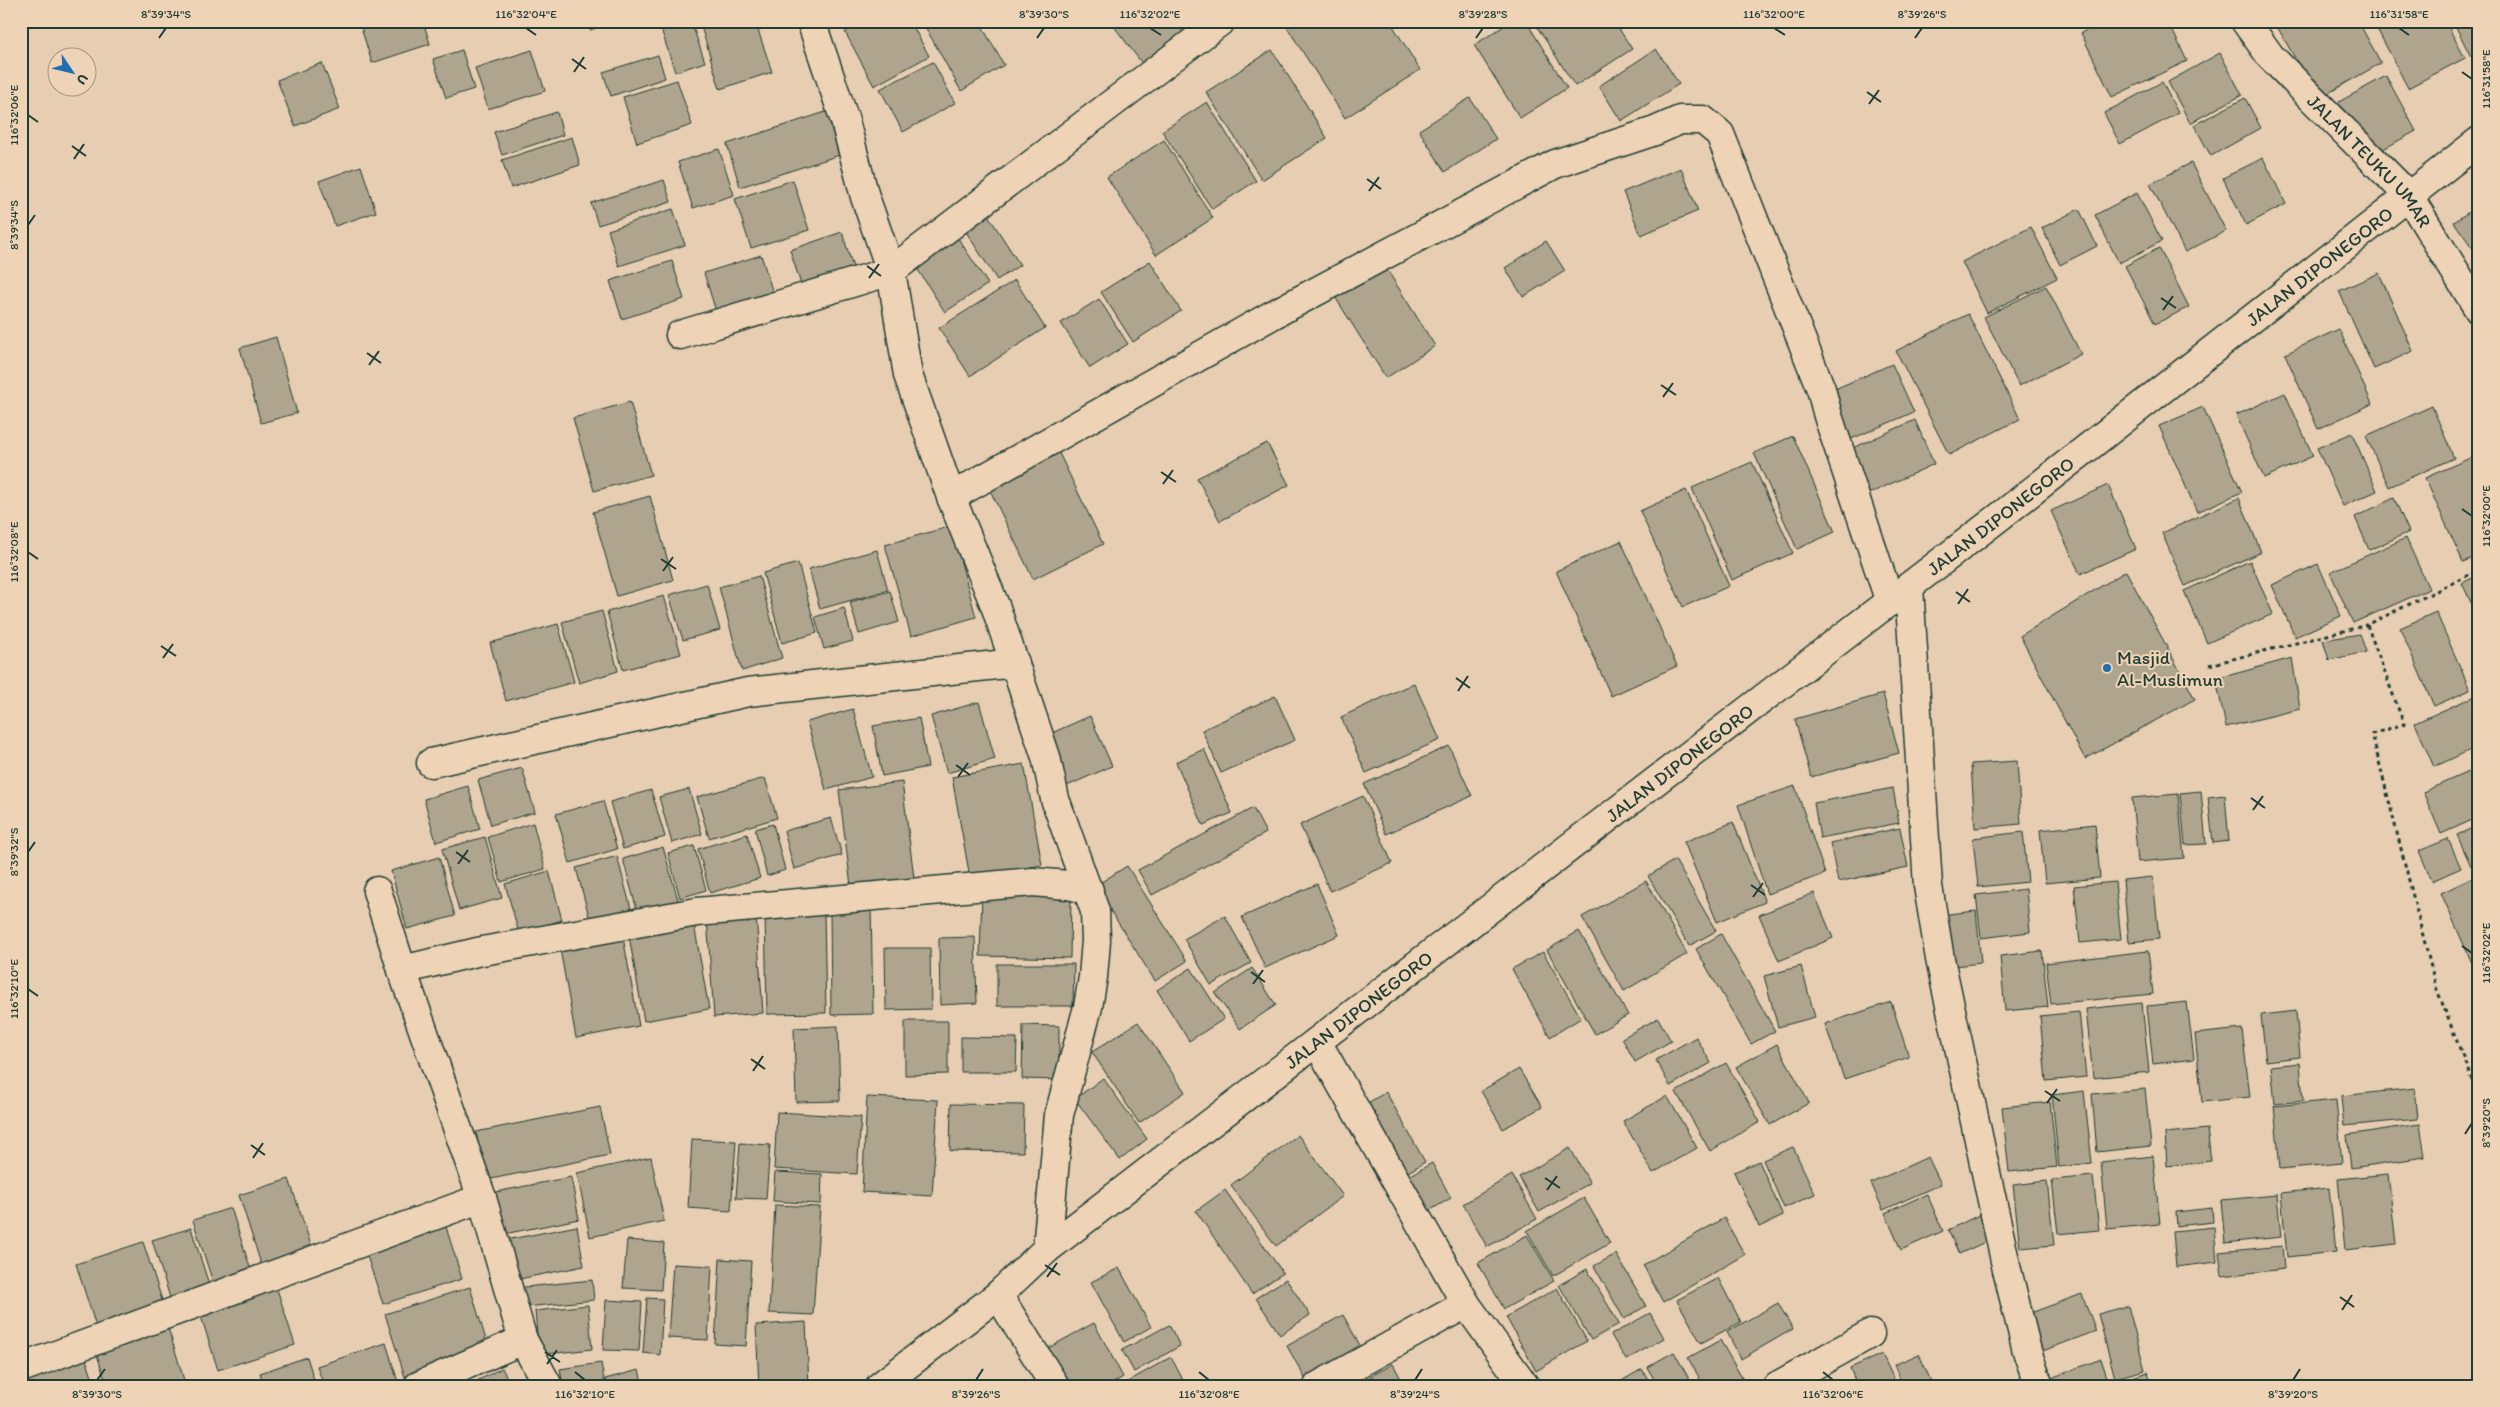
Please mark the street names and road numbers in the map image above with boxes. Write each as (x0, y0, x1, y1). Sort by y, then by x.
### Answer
street label: JALAN TEUKU UMAR (2302, 90, 2436, 232)
street label: JALAN DIPONEGORO (2242, 202, 2398, 331)
street label: JALAN DIPONEGORO (1922, 452, 2079, 580)
street label: JALAN DIPONEGORO (1601, 699, 1758, 827)
street label: JALAN DIPONEGORO (1280, 946, 1437, 1074)

